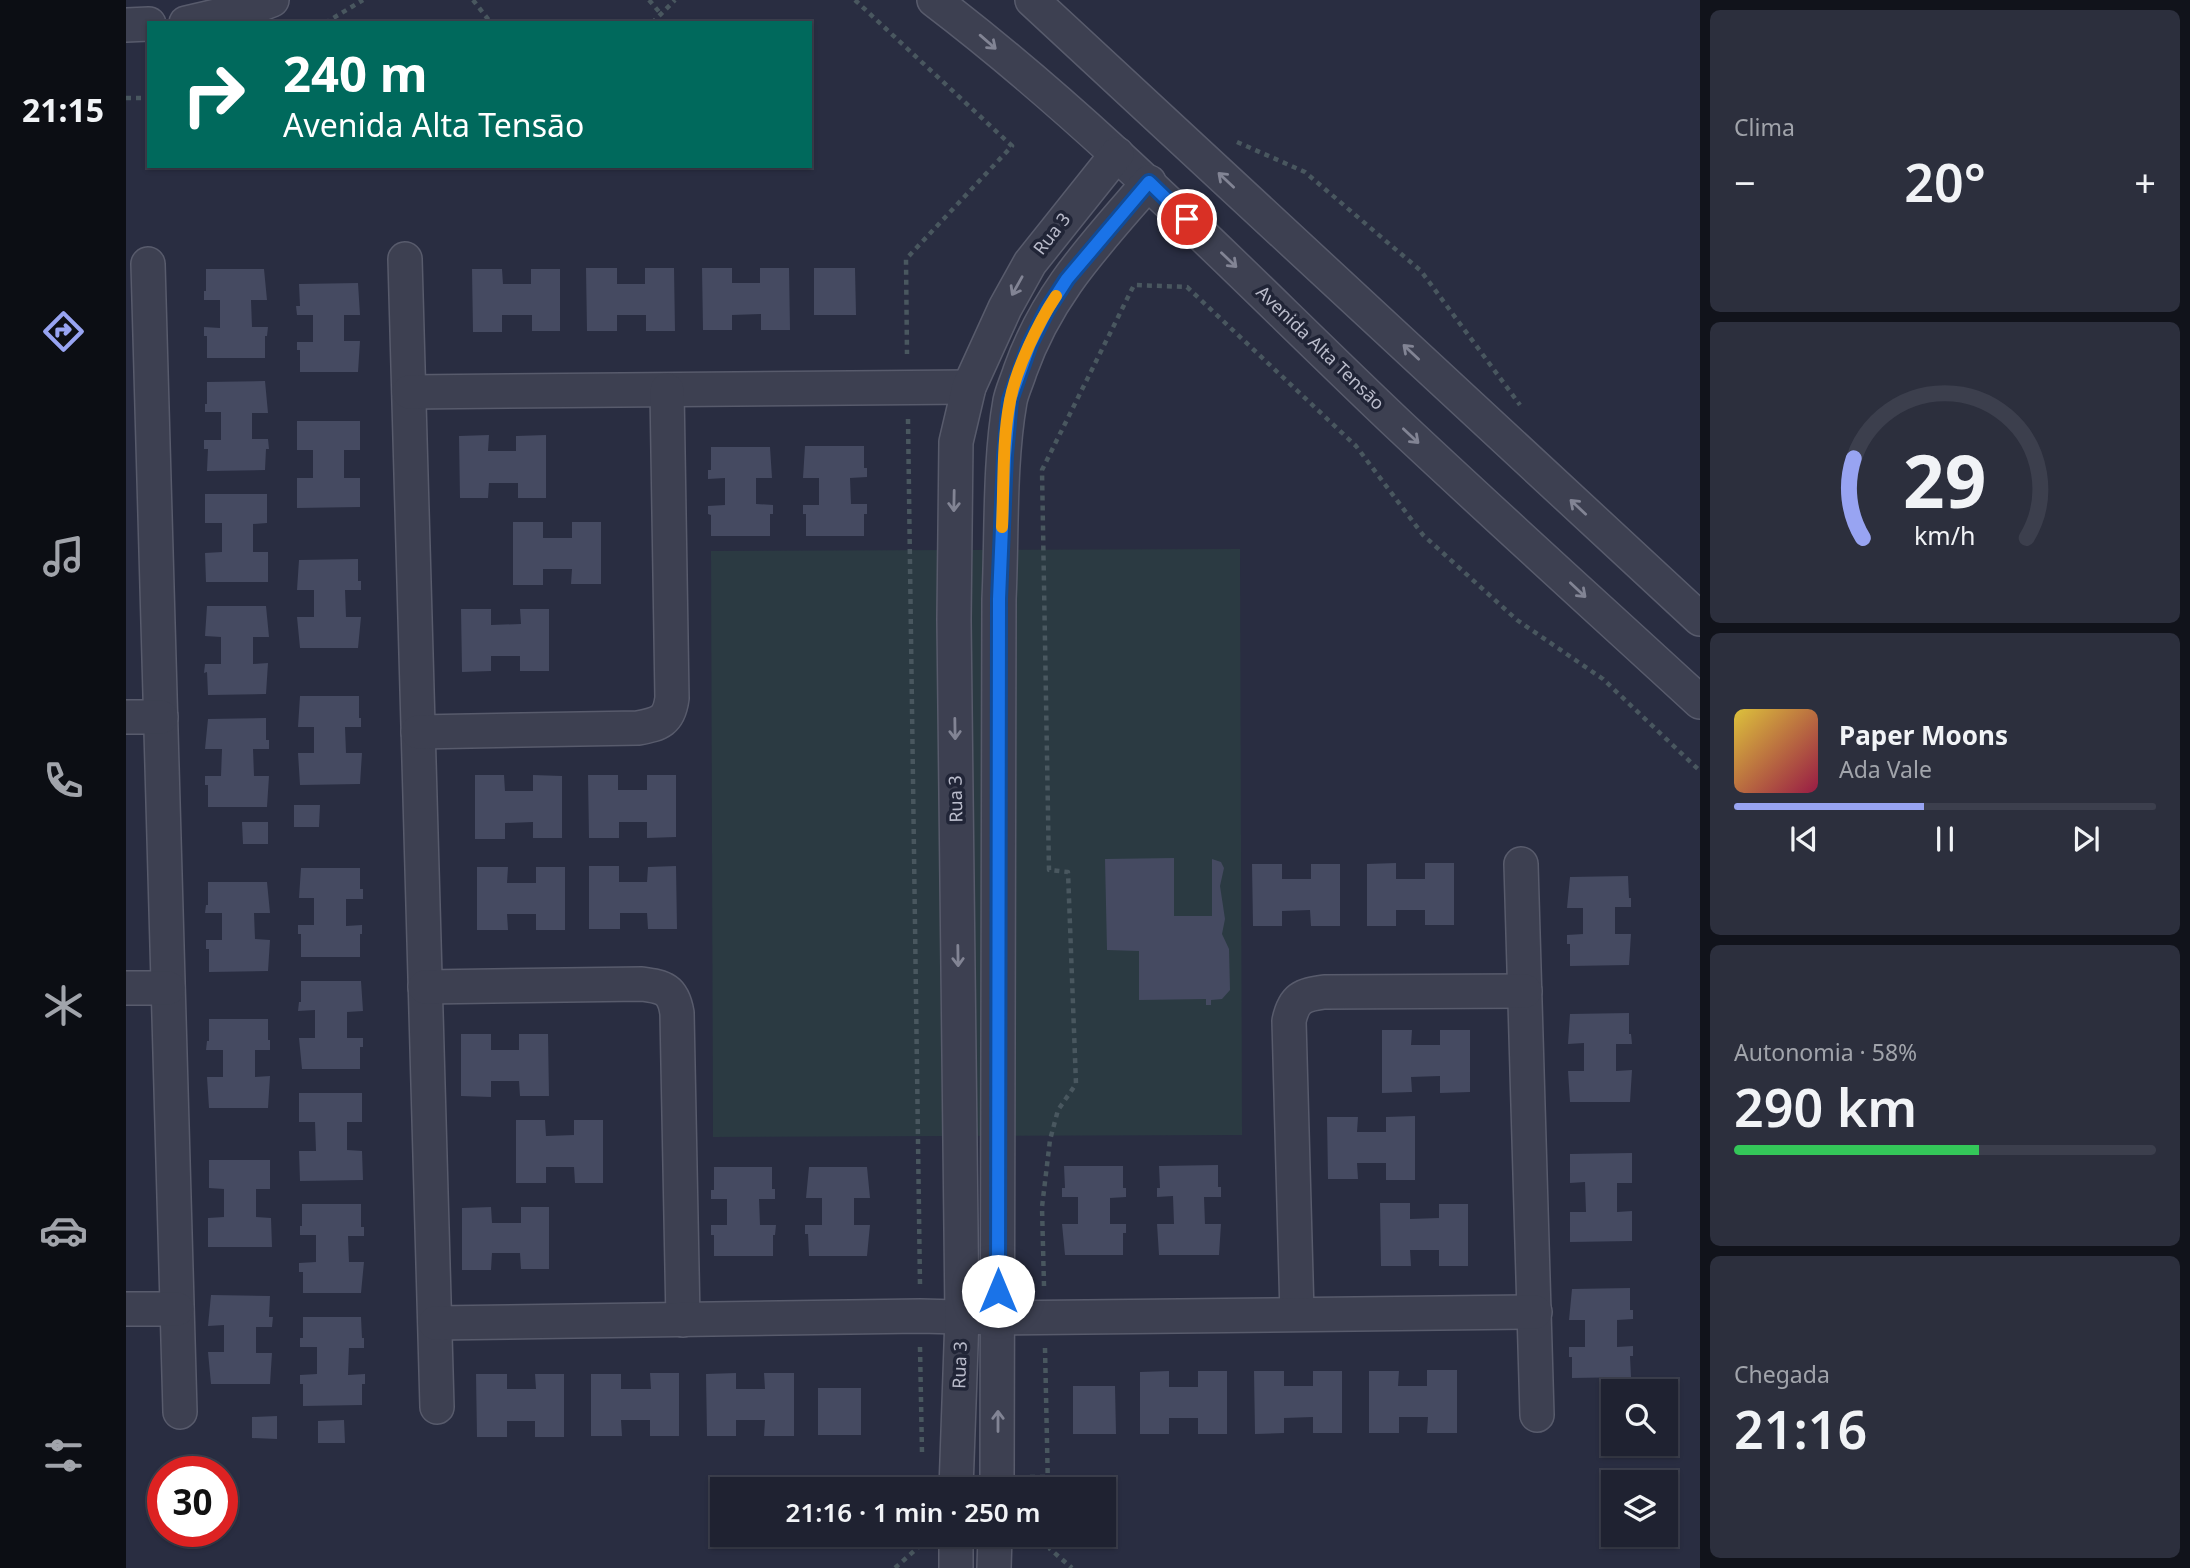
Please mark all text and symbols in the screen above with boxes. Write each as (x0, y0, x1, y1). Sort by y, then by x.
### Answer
one-way arrow (979, 34, 996, 51)
text: 240 m (283, 40, 428, 106)
icon: right (168, 49, 259, 140)
text: 21:15 (22, 88, 104, 131)
text: Avenida Alta Tensāo (283, 103, 584, 146)
text: Clima (1734, 111, 1795, 143)
text: 20° (1904, 146, 1986, 217)
text: − (1734, 156, 1756, 208)
text: + (2134, 156, 2156, 208)
one-way arrow (1218, 172, 1235, 189)
pin (1157, 189, 1217, 249)
icon: arrive (1168, 200, 1206, 238)
street label: Rua 3 (1027, 207, 1075, 259)
one-way arrow (1221, 252, 1238, 269)
one-way arrow (1010, 276, 1024, 296)
street label: Avenida Alta Tensāo (1251, 280, 1390, 415)
icon: directions (39, 307, 88, 356)
one-way arrow (1402, 344, 1420, 360)
one-way arrow (1402, 427, 1419, 444)
text: 29 (1903, 431, 1987, 530)
one-way arrow (948, 490, 961, 513)
one-way arrow (1570, 498, 1587, 515)
text: km/h (1914, 518, 1976, 552)
icon: music (39, 532, 88, 581)
one-way arrow (1569, 581, 1586, 598)
one-way arrow (948, 717, 962, 740)
text: Paper Moons (1839, 717, 2008, 753)
text: Ada Vale (1839, 753, 1932, 785)
icon: phone (39, 756, 88, 805)
street label: Rua 3 (943, 775, 967, 823)
icon: previous (1785, 820, 1823, 858)
icon: pause (1926, 820, 1964, 858)
icon: next (2067, 820, 2105, 858)
one-way arrow (951, 945, 965, 968)
icon: climate (39, 981, 88, 1030)
text: Autonomia · 58% (1734, 1036, 1917, 1068)
text: 290 km (1734, 1071, 1917, 1142)
icon: car (39, 1206, 88, 1255)
position arrow (961, 1254, 1035, 1328)
street label: Rua 3 (946, 1341, 972, 1389)
text: Chegada (1734, 1358, 1830, 1390)
map controls (1601, 1379, 1678, 1547)
button: search (1601, 1379, 1678, 1456)
text: 21:16 (1734, 1393, 1867, 1464)
one-way arrow (991, 1410, 1005, 1433)
icon: filters (39, 1431, 88, 1480)
speed limit sign: 30 (147, 1456, 238, 1547)
button: layers (1601, 1470, 1678, 1547)
text: 21:16 · 1 min · 250 m (786, 1494, 1040, 1530)

